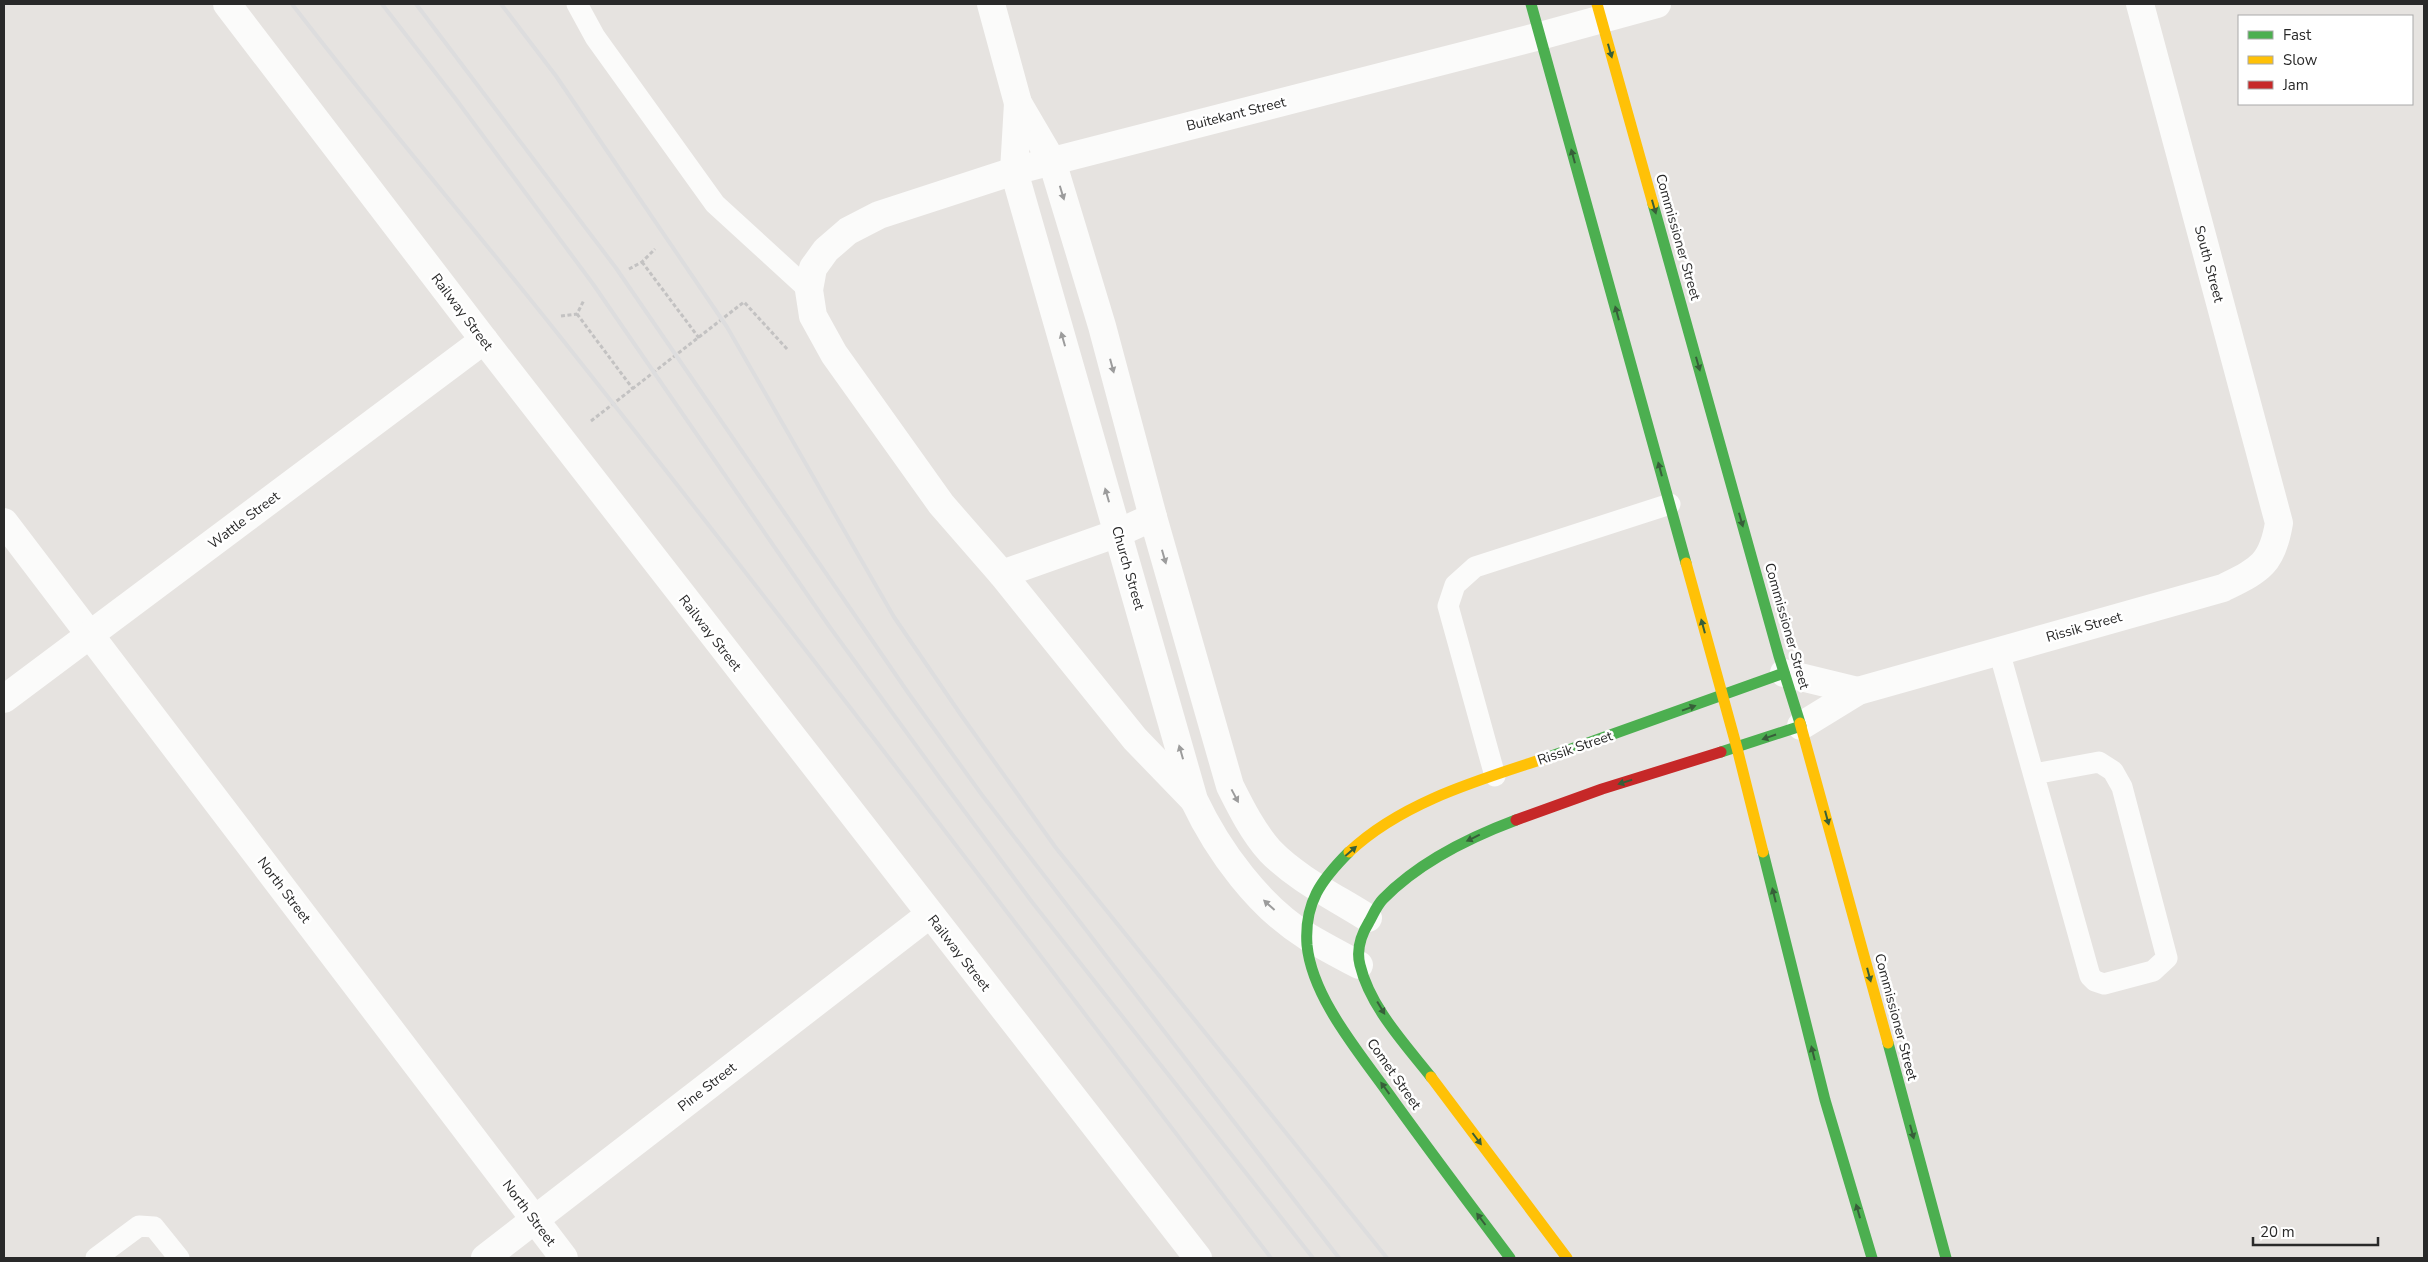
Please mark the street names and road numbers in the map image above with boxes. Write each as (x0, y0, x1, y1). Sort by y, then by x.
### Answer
street label: Buitekant Street (1184, 92, 1288, 136)
street label: Commissioner Street (1651, 172, 1705, 303)
street label: South Street (2190, 223, 2228, 305)
street label: Railway Street (427, 270, 497, 355)
street label: Wattle Street (204, 487, 284, 553)
street label: Church Street (1107, 524, 1149, 612)
street label: Commissioner Street (1760, 561, 1814, 692)
street label: Railway Street (674, 591, 746, 675)
street label: Rissik Street (2044, 607, 2124, 647)
street label: Rissik Street (1535, 726, 1615, 770)
street label: North Street (253, 853, 315, 927)
street label: Railway Street (923, 911, 995, 995)
street label: Commissioner Street (1870, 951, 1922, 1083)
street label: Comet Street (1362, 1035, 1426, 1113)
street label: Pine Street (674, 1058, 740, 1116)
street label: North Street (498, 1176, 560, 1250)

